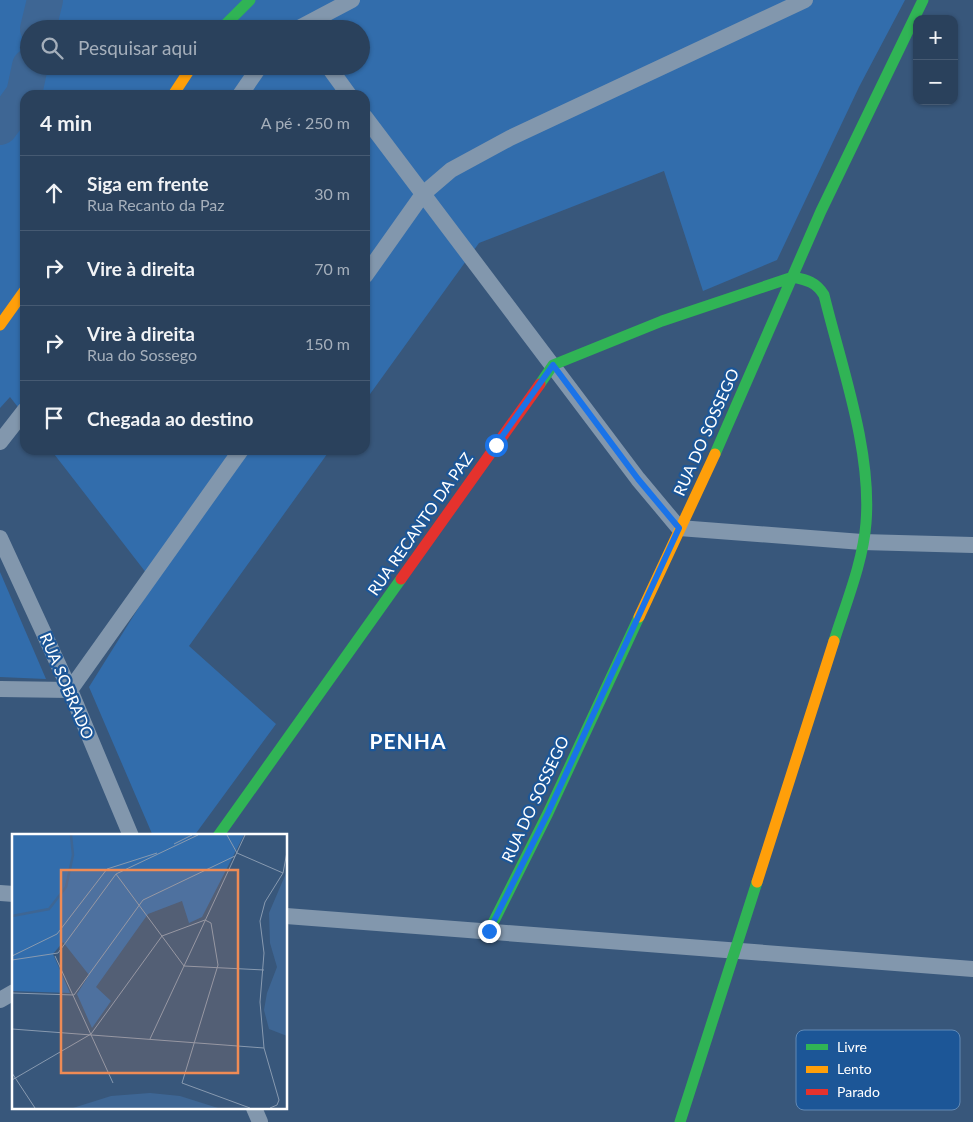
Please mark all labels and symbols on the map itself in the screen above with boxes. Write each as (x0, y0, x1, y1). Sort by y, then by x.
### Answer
street label: RUA DO SOSSEGO (669, 365, 742, 498)
route start (485, 434, 508, 457)
street label: RUA RECANTO DA PAZ (363, 448, 476, 599)
street label: RUA SOBRADO (37, 630, 98, 742)
district label: PENHA (369, 728, 447, 753)
street label: RUA DO SOSSEGO (497, 732, 572, 865)
inset map (12, 834, 288, 1110)
route end (478, 920, 501, 943)
legend (796, 1030, 960, 1110)
text: Livre (837, 1038, 867, 1055)
text: Lento (837, 1060, 872, 1077)
text: Parado (837, 1083, 880, 1100)

